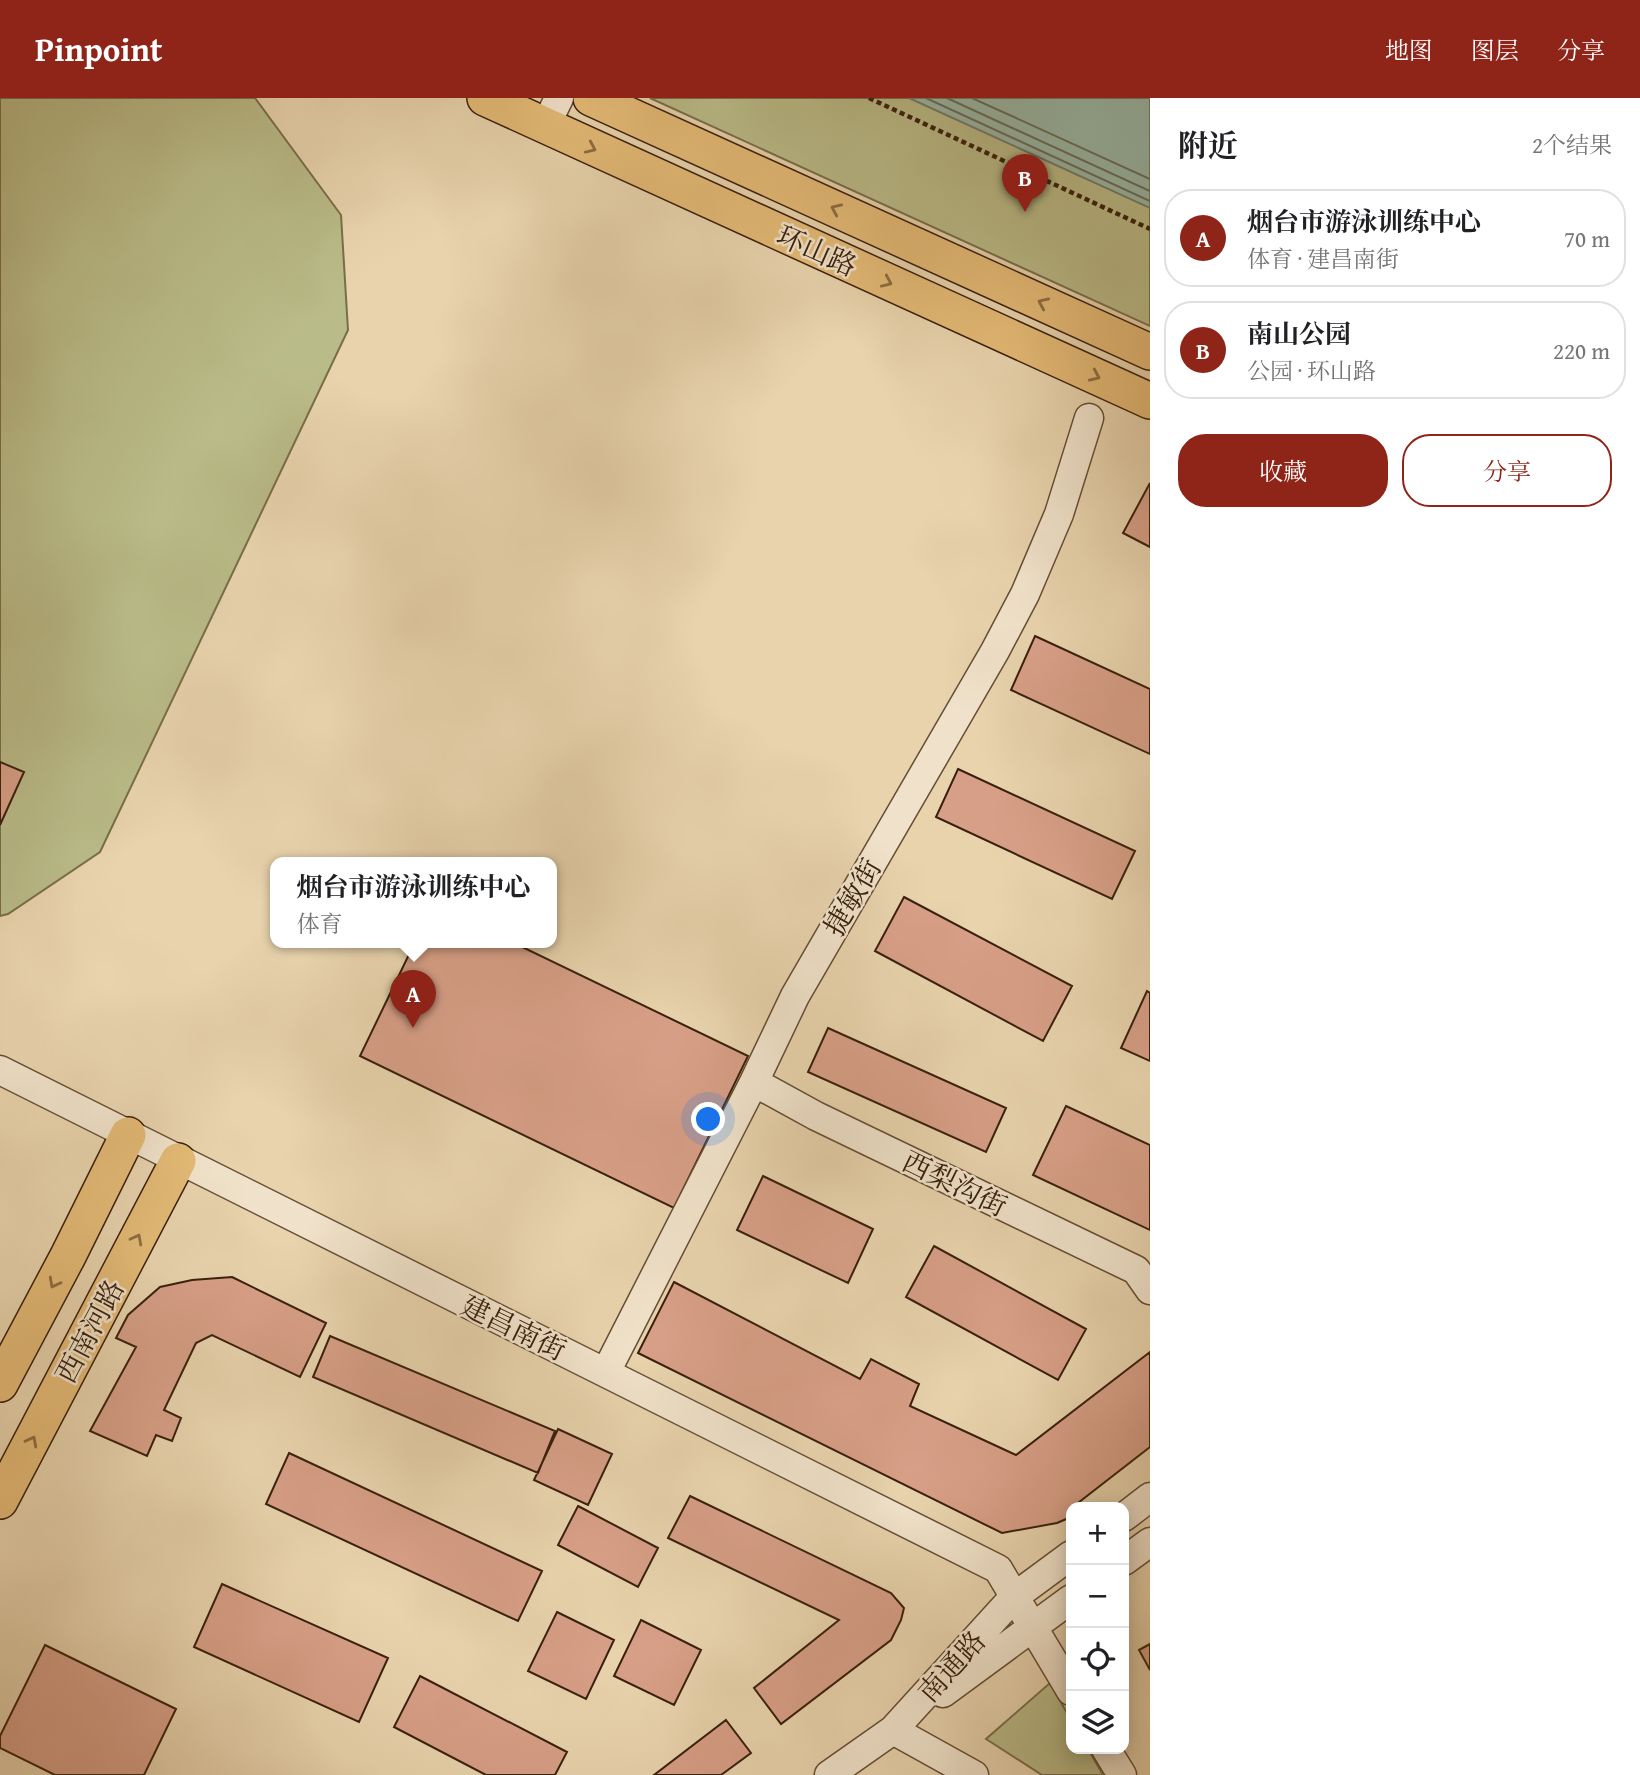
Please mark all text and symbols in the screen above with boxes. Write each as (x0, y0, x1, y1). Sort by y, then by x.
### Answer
text: Pinpoint (35, 25, 162, 73)
text: 地图 (1385, 33, 1433, 68)
text: 图层 (1471, 33, 1519, 68)
text: 分享 (1557, 33, 1605, 68)
text: 附近 (1178, 123, 1238, 167)
text: 2个结果 (1532, 128, 1612, 161)
one-way arrow (584, 140, 596, 154)
pin: B (1002, 154, 1048, 212)
text: 烟台市游泳训练中心 (1247, 202, 1481, 241)
one-way arrow (831, 203, 843, 217)
street label: 环山路 (770, 214, 864, 286)
text: A (1196, 222, 1210, 255)
text: 70 m (1564, 222, 1610, 255)
text: 体育 · 建昌南街 (1247, 242, 1399, 275)
one-way arrow (880, 274, 892, 288)
one-way arrow (1038, 297, 1050, 311)
text: 南山公园 (1247, 314, 1351, 353)
text: B (1196, 334, 1210, 367)
text: 220 m (1553, 334, 1610, 367)
text: 公园 · 环山路 (1247, 354, 1376, 387)
one-way arrow (1087, 368, 1100, 382)
button: 收藏 (1178, 434, 1388, 507)
button: 分享 (1402, 434, 1612, 507)
street label: 捷敏街 (813, 850, 891, 944)
popup (270, 857, 557, 948)
text: 烟台市游泳训练中心 (296, 867, 531, 906)
text: 体育 (296, 907, 342, 940)
pin: A (390, 970, 436, 1028)
your location (691, 1102, 725, 1136)
street label: 西梨沟街 (896, 1140, 1014, 1226)
one-way arrow (128, 1234, 142, 1246)
street label: 西南河路 (45, 1272, 133, 1390)
one-way arrow (48, 1276, 62, 1289)
street label: 建昌南街 (455, 1284, 573, 1370)
one-way arrow (23, 1436, 37, 1448)
map controls (1066, 1502, 1129, 1754)
button: + (1066, 1502, 1129, 1565)
button: − (1066, 1565, 1129, 1628)
street label: 南通路 (908, 1621, 994, 1711)
button: locate (1066, 1628, 1129, 1691)
button: layers (1066, 1691, 1129, 1754)

